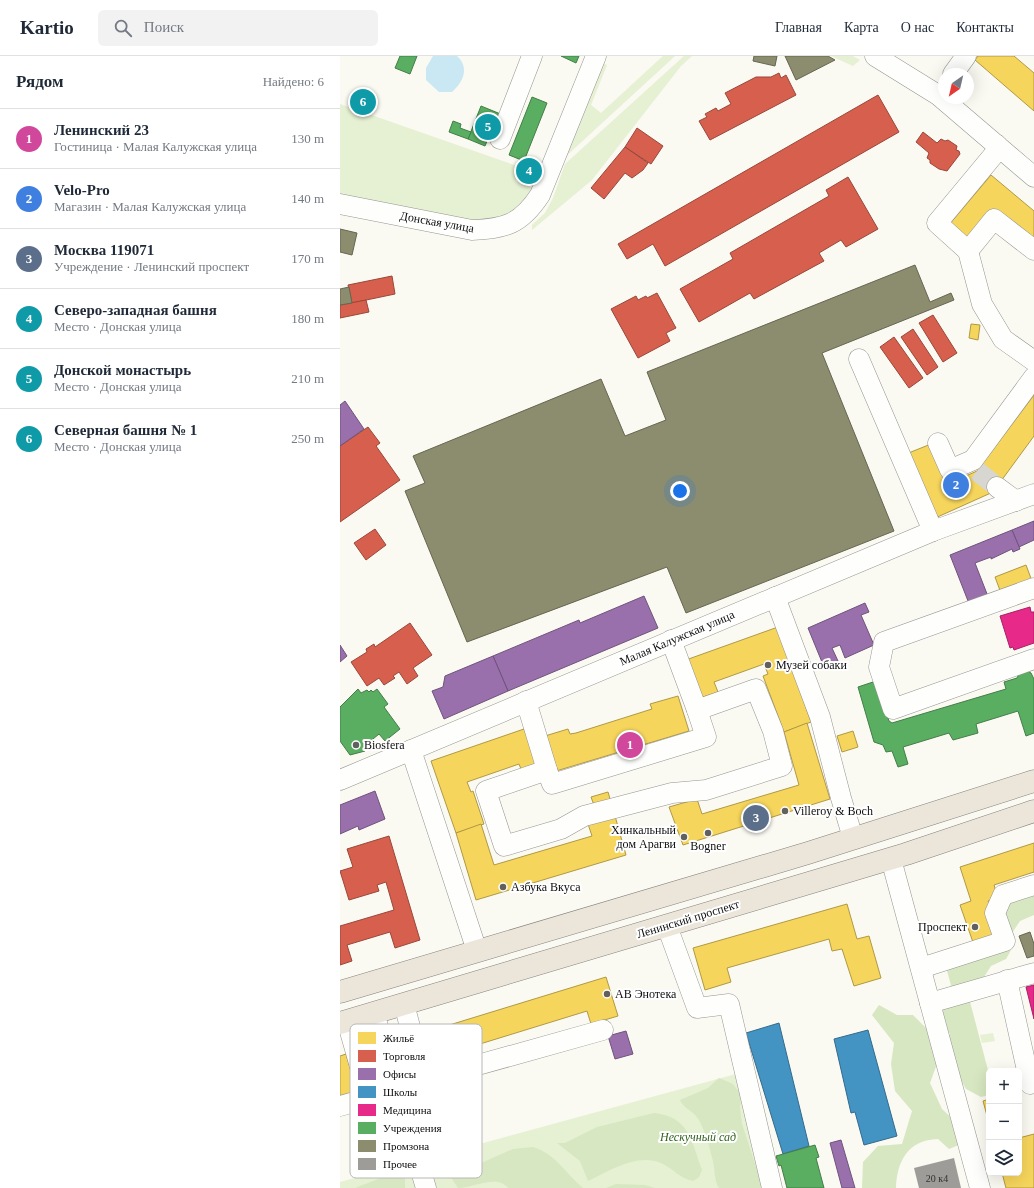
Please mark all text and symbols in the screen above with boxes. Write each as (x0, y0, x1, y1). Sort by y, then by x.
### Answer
search box (98, 10, 378, 46)
text: Kartio (20, 17, 74, 38)
icon: search (112, 17, 134, 39)
text: Поиск (144, 19, 184, 35)
text: Главная (775, 20, 822, 35)
text: Карта (844, 20, 879, 35)
text: О нас (901, 20, 934, 35)
text: Контакты (956, 20, 1014, 35)
north arrow (938, 68, 974, 104)
text: Рядом (16, 72, 64, 91)
text: Найдено: 6 (263, 74, 324, 89)
pin: 6 (350, 87, 376, 117)
pin: 5 (475, 112, 501, 142)
text: Ленинский 23 (54, 122, 149, 138)
text: 1 (26, 131, 32, 146)
text: 130 m (291, 131, 324, 146)
text: Гостиница · Малая Калужская улица (54, 139, 257, 154)
pin: 4 (516, 156, 542, 186)
text: Velo-Pro (54, 182, 110, 198)
text: 2 (26, 191, 32, 206)
text: 140 m (291, 191, 324, 206)
text: Магазин · Малая Калужская улица (54, 199, 246, 214)
street label: Донская улица (399, 209, 476, 236)
text: Москва 119071 (54, 242, 154, 258)
text: 3 (26, 251, 32, 266)
text: 170 m (291, 251, 324, 266)
text: Учреждение · Ленинский проспект (54, 259, 249, 274)
text: Северо-западная башня (54, 302, 217, 318)
text: 4 (26, 311, 32, 326)
text: 180 m (291, 311, 324, 326)
text: Место · Донская улица (54, 319, 181, 334)
text: Донской монастырь (54, 362, 191, 378)
text: 5 (26, 371, 32, 386)
text: 210 m (291, 371, 324, 386)
text: Место · Донская улица (54, 379, 181, 394)
text: Северная башня № 1 (54, 422, 197, 438)
text: 6 (26, 431, 32, 446)
text: 250 m (291, 431, 324, 446)
text: Место · Донская улица (54, 439, 181, 454)
pin: 2 (943, 470, 969, 500)
your location (670, 481, 690, 501)
street label: Малая Калужская улица (617, 607, 737, 669)
place label: Музей собаки (776, 658, 847, 672)
marker: Музей собаки (763, 660, 773, 670)
pin: 1 (617, 730, 643, 760)
place label: Biosfera (364, 738, 405, 752)
marker: Biosfera (351, 740, 361, 750)
pin: 3 (743, 803, 769, 833)
place label: Villeroy & Boch (793, 804, 873, 818)
marker: Villeroy & Boch (780, 806, 790, 816)
place label: Хинкальный дом Арагви (611, 823, 677, 851)
marker: Bogner (703, 828, 713, 838)
marker: Хинкальный дом Арагви (679, 832, 689, 842)
place label: Bogner (690, 839, 726, 853)
place label: Азбука Вкуса (511, 880, 581, 894)
marker: Азбука Вкуса (498, 882, 508, 892)
street label: Ленинский проспект (635, 897, 742, 941)
place label: Проспект (918, 920, 968, 934)
marker: Проспект (970, 922, 980, 932)
place label: АВ Энотека (615, 987, 677, 1001)
marker: АВ Энотека (602, 989, 612, 999)
legend (350, 1024, 482, 1178)
text: Жильё (383, 1032, 414, 1044)
text: Торговля (383, 1050, 425, 1062)
text: Офисы (383, 1068, 417, 1080)
map controls (986, 1068, 1022, 1176)
button: + (986, 1068, 1022, 1104)
text: Школы (383, 1086, 418, 1098)
text: Медицина (383, 1104, 432, 1116)
button: − (986, 1104, 1022, 1140)
text: Учреждения (383, 1122, 442, 1134)
park label: Нескучный сад (659, 1130, 736, 1144)
text: Промзона (383, 1140, 429, 1152)
button: layers (986, 1140, 1022, 1176)
text: Прочее (383, 1158, 417, 1170)
house number: 20 к4 (926, 1173, 948, 1184)

